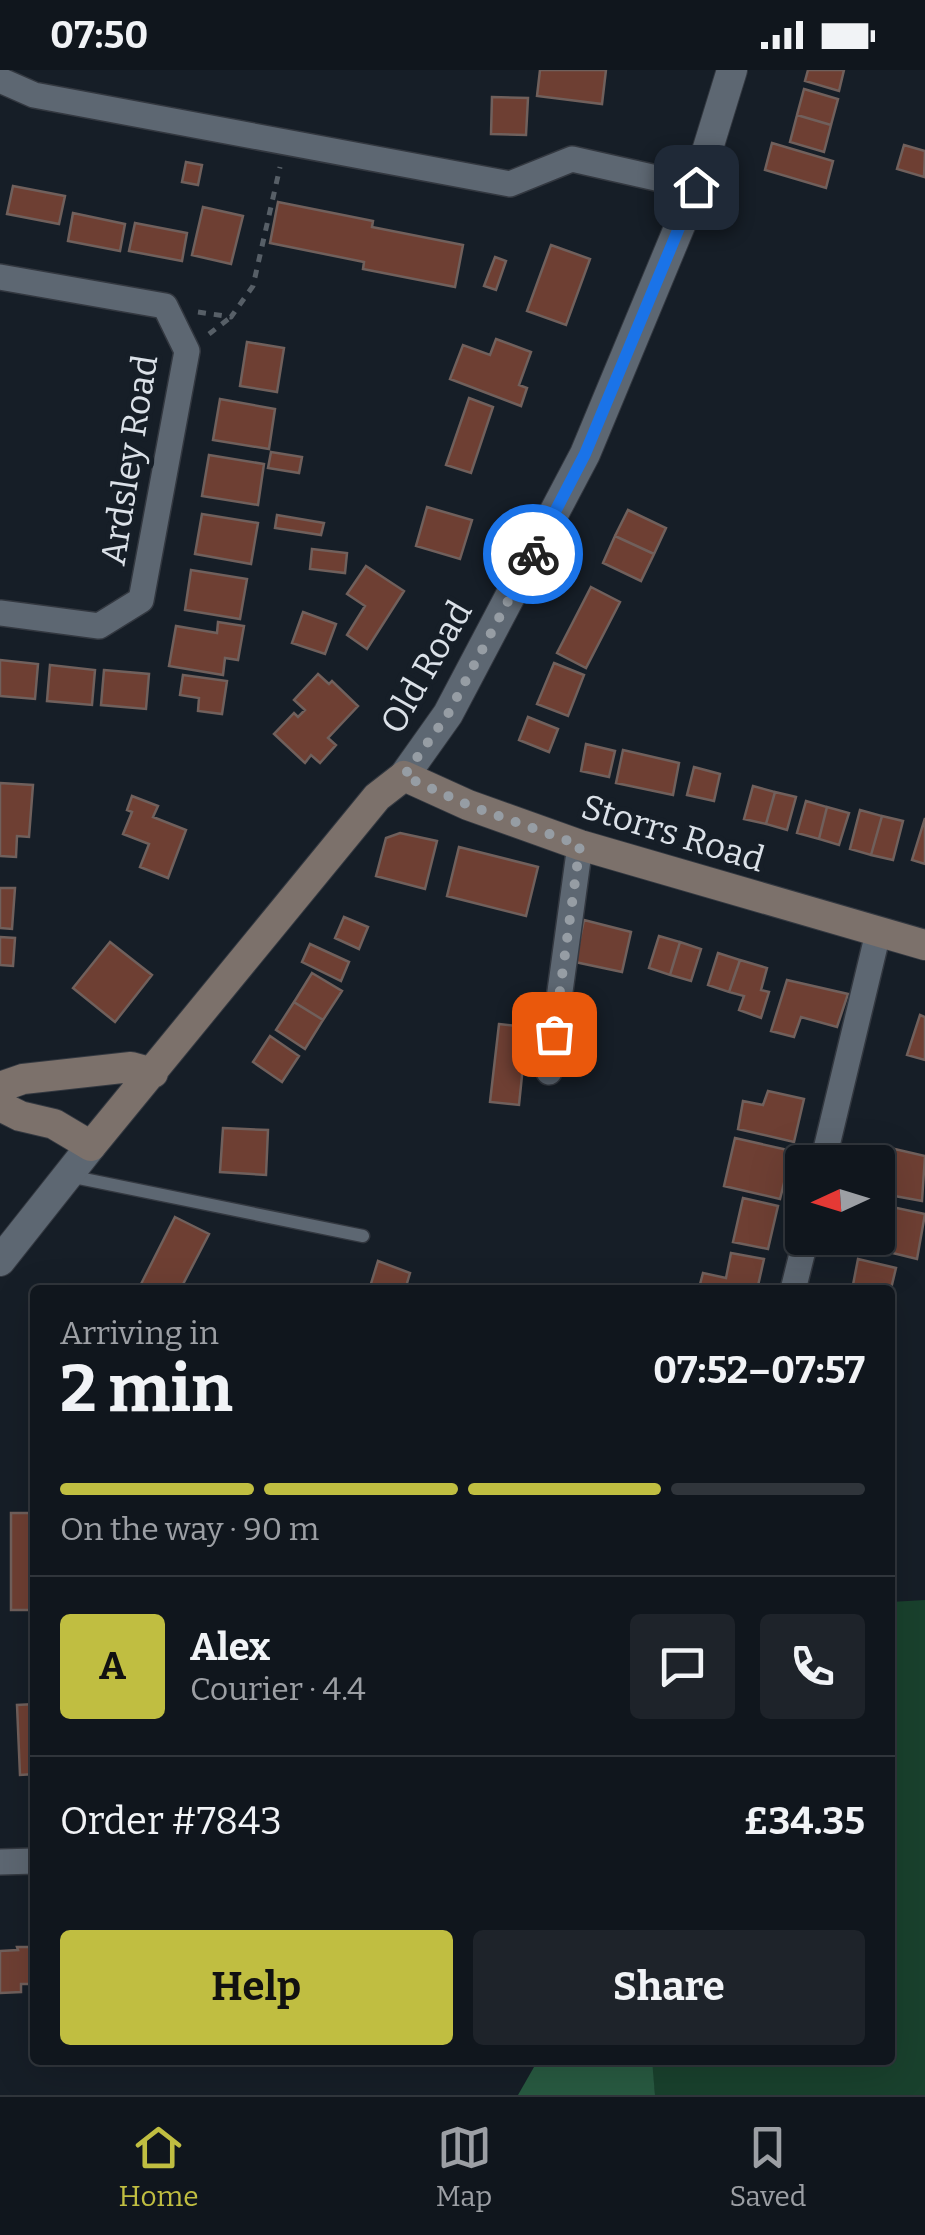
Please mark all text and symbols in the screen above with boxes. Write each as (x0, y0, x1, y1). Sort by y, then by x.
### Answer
text: 07:50 (50, 12, 148, 58)
pin (654, 145, 739, 230)
icon: home (669, 160, 724, 215)
street label: Ardsley Road (92, 352, 166, 568)
courier (483, 504, 583, 604)
icon: bike (506, 527, 561, 582)
street label: Old Road (371, 593, 481, 741)
street label: Storrs Road (577, 785, 769, 881)
pin (512, 992, 597, 1077)
icon: bag (527, 1007, 582, 1062)
north arrow (785, 1145, 895, 1255)
map controls (785, 1145, 895, 1255)
text: Arriving in (60, 1314, 219, 1352)
text: 07:52–07:57 (653, 1347, 865, 1393)
text: 2 min (60, 1350, 233, 1428)
text: On the way · 90 m (60, 1510, 319, 1548)
button: chat (630, 1614, 735, 1719)
button: phone (760, 1614, 865, 1719)
text: Alex (190, 1624, 270, 1670)
text: A (99, 1643, 126, 1689)
text: Courier · 4.4 (190, 1670, 366, 1708)
text: Order #7843 (60, 1798, 282, 1844)
text: £34.35 (744, 1798, 865, 1844)
button: Help (60, 1930, 453, 2045)
button: Share (473, 1930, 865, 2045)
tab: Home (119, 2120, 199, 2213)
tab: Map (436, 2120, 492, 2213)
tab: Saved (729, 2120, 806, 2213)

